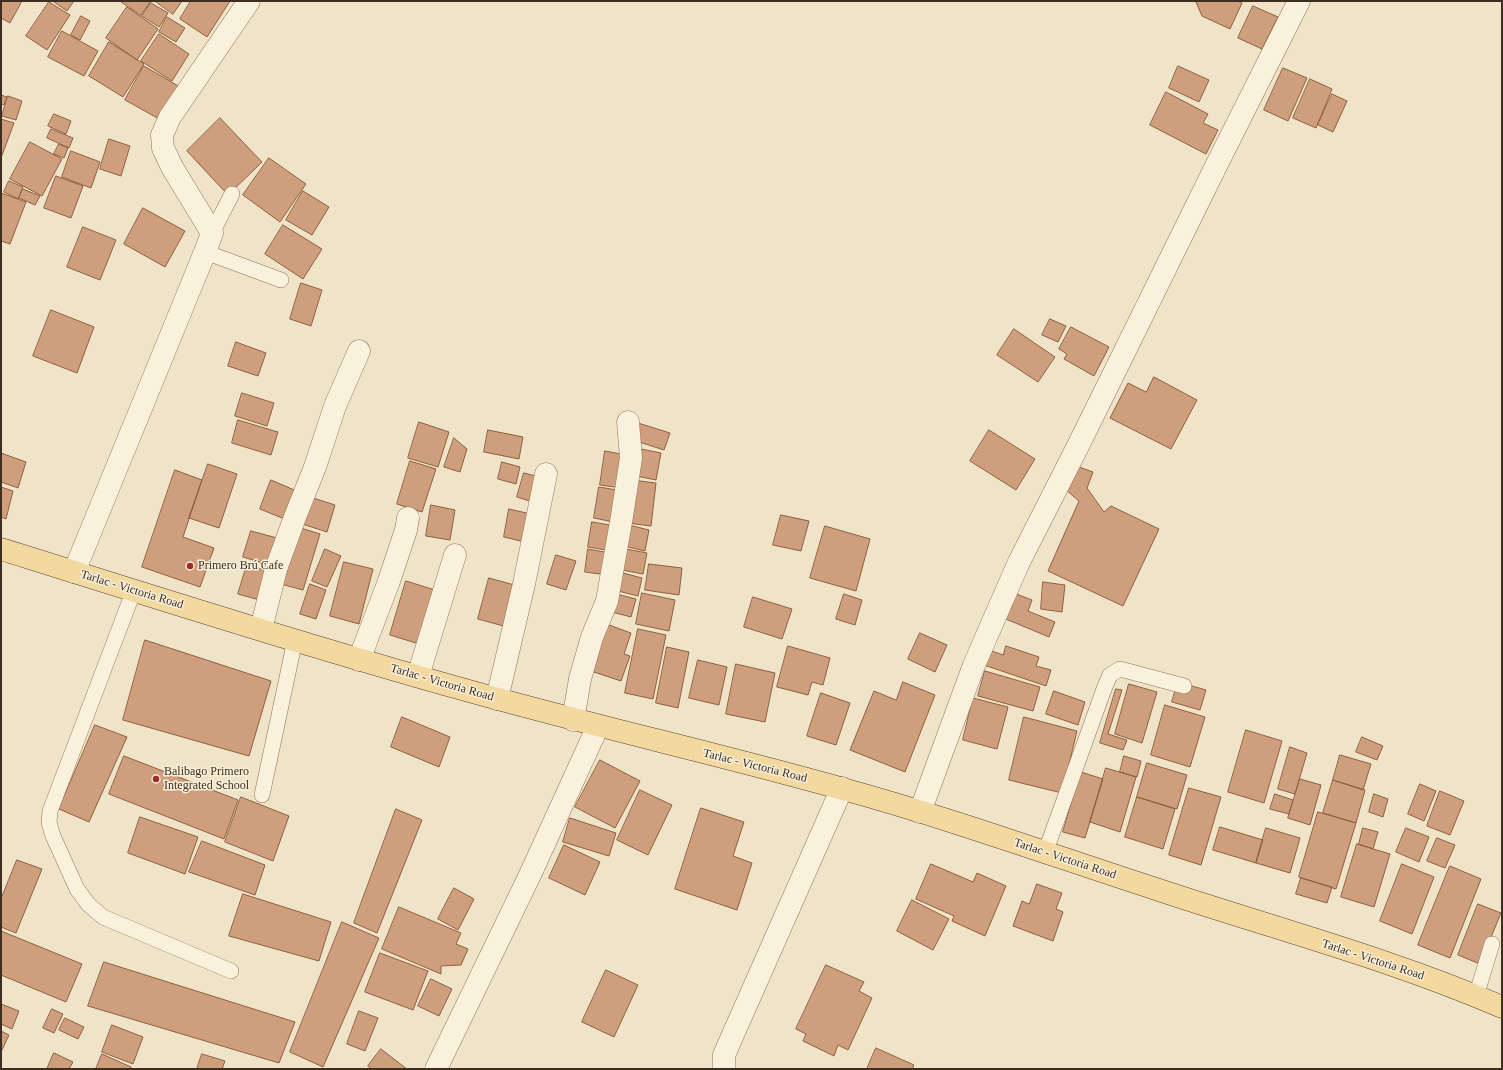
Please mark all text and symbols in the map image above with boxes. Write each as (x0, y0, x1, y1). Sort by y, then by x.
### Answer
place label: Primero Brú Cafe (198, 559, 283, 573)
marker: Primero Brú Cafe (185, 561, 195, 571)
street label: Tarlac - Victoria Road (79, 568, 185, 612)
street label: Tarlac - Victoria Road (389, 661, 495, 705)
street label: Tarlac - Victoria Road (701, 746, 809, 786)
place label: Balibago Primero Integrated School (164, 765, 249, 793)
marker: Balibago Primero Integrated School (151, 774, 161, 784)
street label: Tarlac - Victoria Road (1012, 836, 1118, 882)
street label: Tarlac - Victoria Road (1320, 937, 1426, 983)

